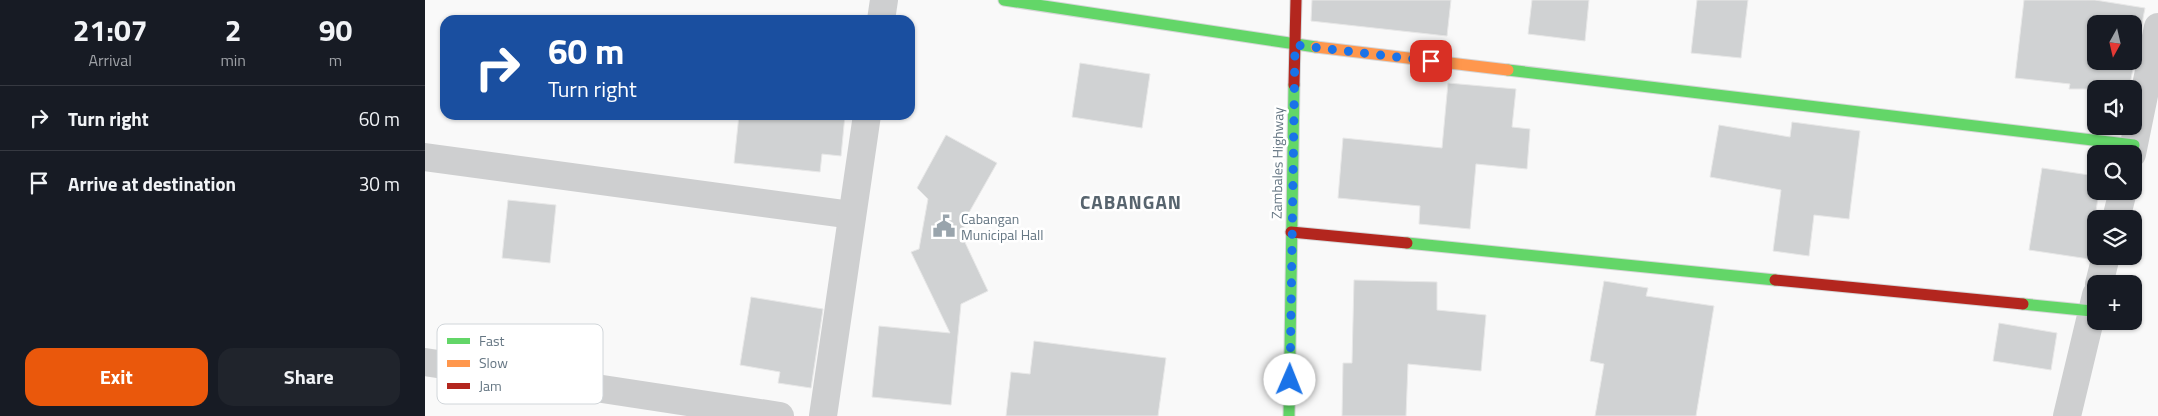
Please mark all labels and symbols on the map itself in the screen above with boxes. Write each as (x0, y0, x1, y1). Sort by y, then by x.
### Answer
north arrow (2087, 15, 2143, 70)
pin (1410, 40, 1452, 82)
street label: Zambales Highway (1266, 107, 1288, 219)
district label: CABANGAN (1080, 187, 1182, 216)
place label: Cabangan Municipal Hall (961, 208, 1044, 245)
public building icon: Cabangan Municipal Hall (931, 213, 957, 239)
legend (437, 324, 603, 404)
text: Fast (479, 330, 504, 351)
text: Slow (479, 352, 508, 373)
position arrow (1263, 353, 1315, 405)
text: Jam (479, 375, 502, 396)

